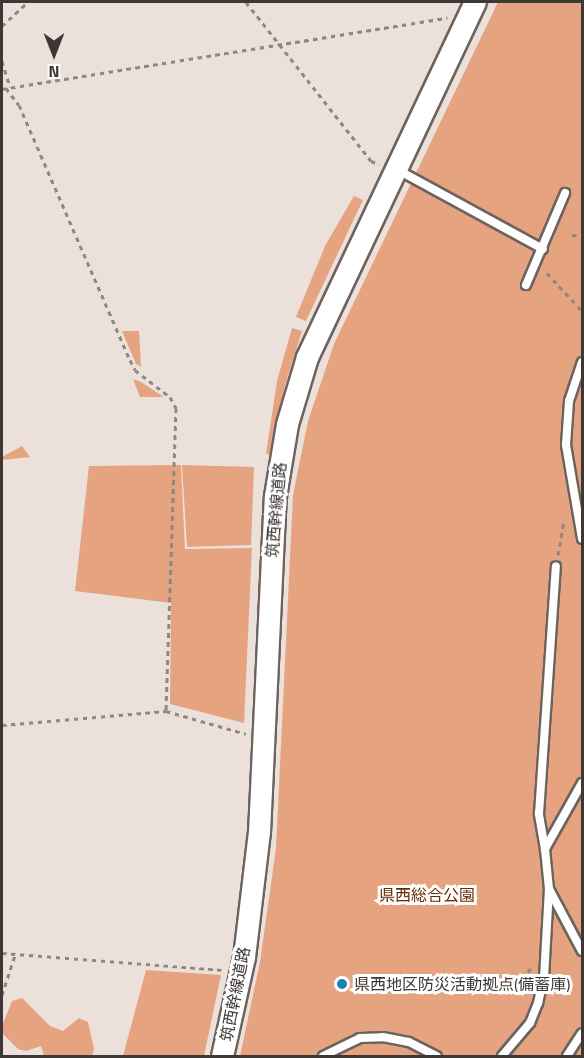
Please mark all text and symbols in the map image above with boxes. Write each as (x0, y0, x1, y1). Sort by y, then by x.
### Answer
north arrow (24, 24, 84, 84)
text: N (48, 60, 60, 84)
street label: 筑西幹線道路 (262, 461, 290, 559)
park label: 県西総合公園 (379, 885, 475, 905)
street label: 筑西幹線道路 (216, 945, 254, 1043)
place label: 県西地区防災活動拠点(備蓄庫) (354, 974, 570, 994)
marker: 県西地区防災活動拠点(備蓄庫) (335, 977, 349, 991)

